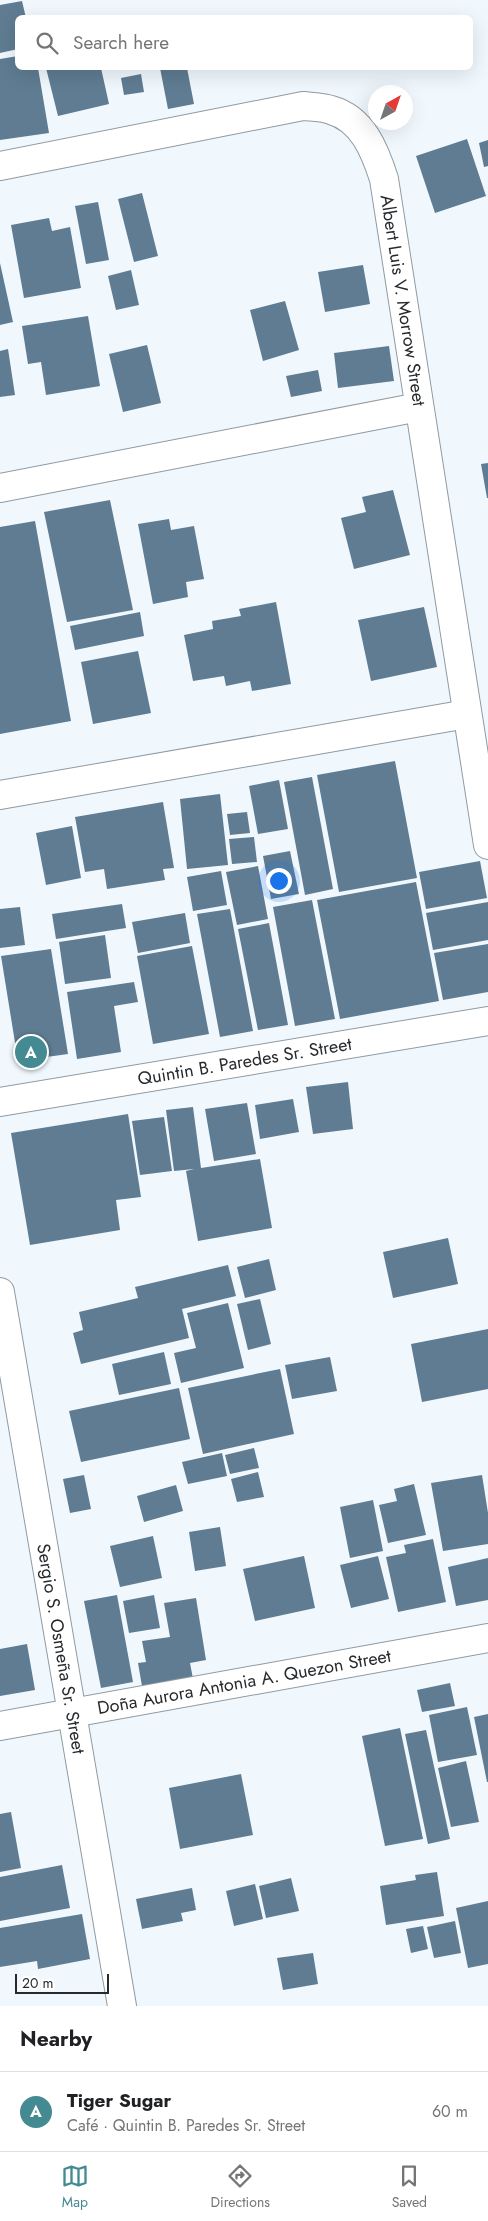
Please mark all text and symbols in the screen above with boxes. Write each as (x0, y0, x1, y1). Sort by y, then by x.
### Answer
search box (15, 15, 473, 70)
icon: search (33, 29, 61, 57)
text: Search here (73, 29, 169, 56)
north arrow (368, 85, 413, 130)
street label: Albert Luis V. Morrow Street (374, 193, 432, 409)
your location (266, 868, 292, 894)
street label: Quintin B. Paredes Sr. Street (136, 1031, 354, 1092)
pin: A (15, 1033, 47, 1071)
street label: Sergio S. Osmeña Sr. Street (30, 1542, 92, 1757)
street label: Doña Aurora Antonia A. Quezon Street (95, 1643, 394, 1721)
scale bar (15, 1971, 109, 1994)
text: 20 m (22, 1973, 54, 1993)
text: Nearby (20, 2024, 92, 2054)
text: Tiger Sugar (67, 2087, 171, 2114)
text: A (30, 2100, 42, 2123)
text: 60 m (432, 2100, 468, 2123)
text: Café · Quintin B. Paredes Sr. Street (67, 2114, 305, 2137)
tab: Map (61, 2162, 89, 2212)
tab: Directions (211, 2162, 270, 2212)
tab: Saved (392, 2162, 427, 2212)

